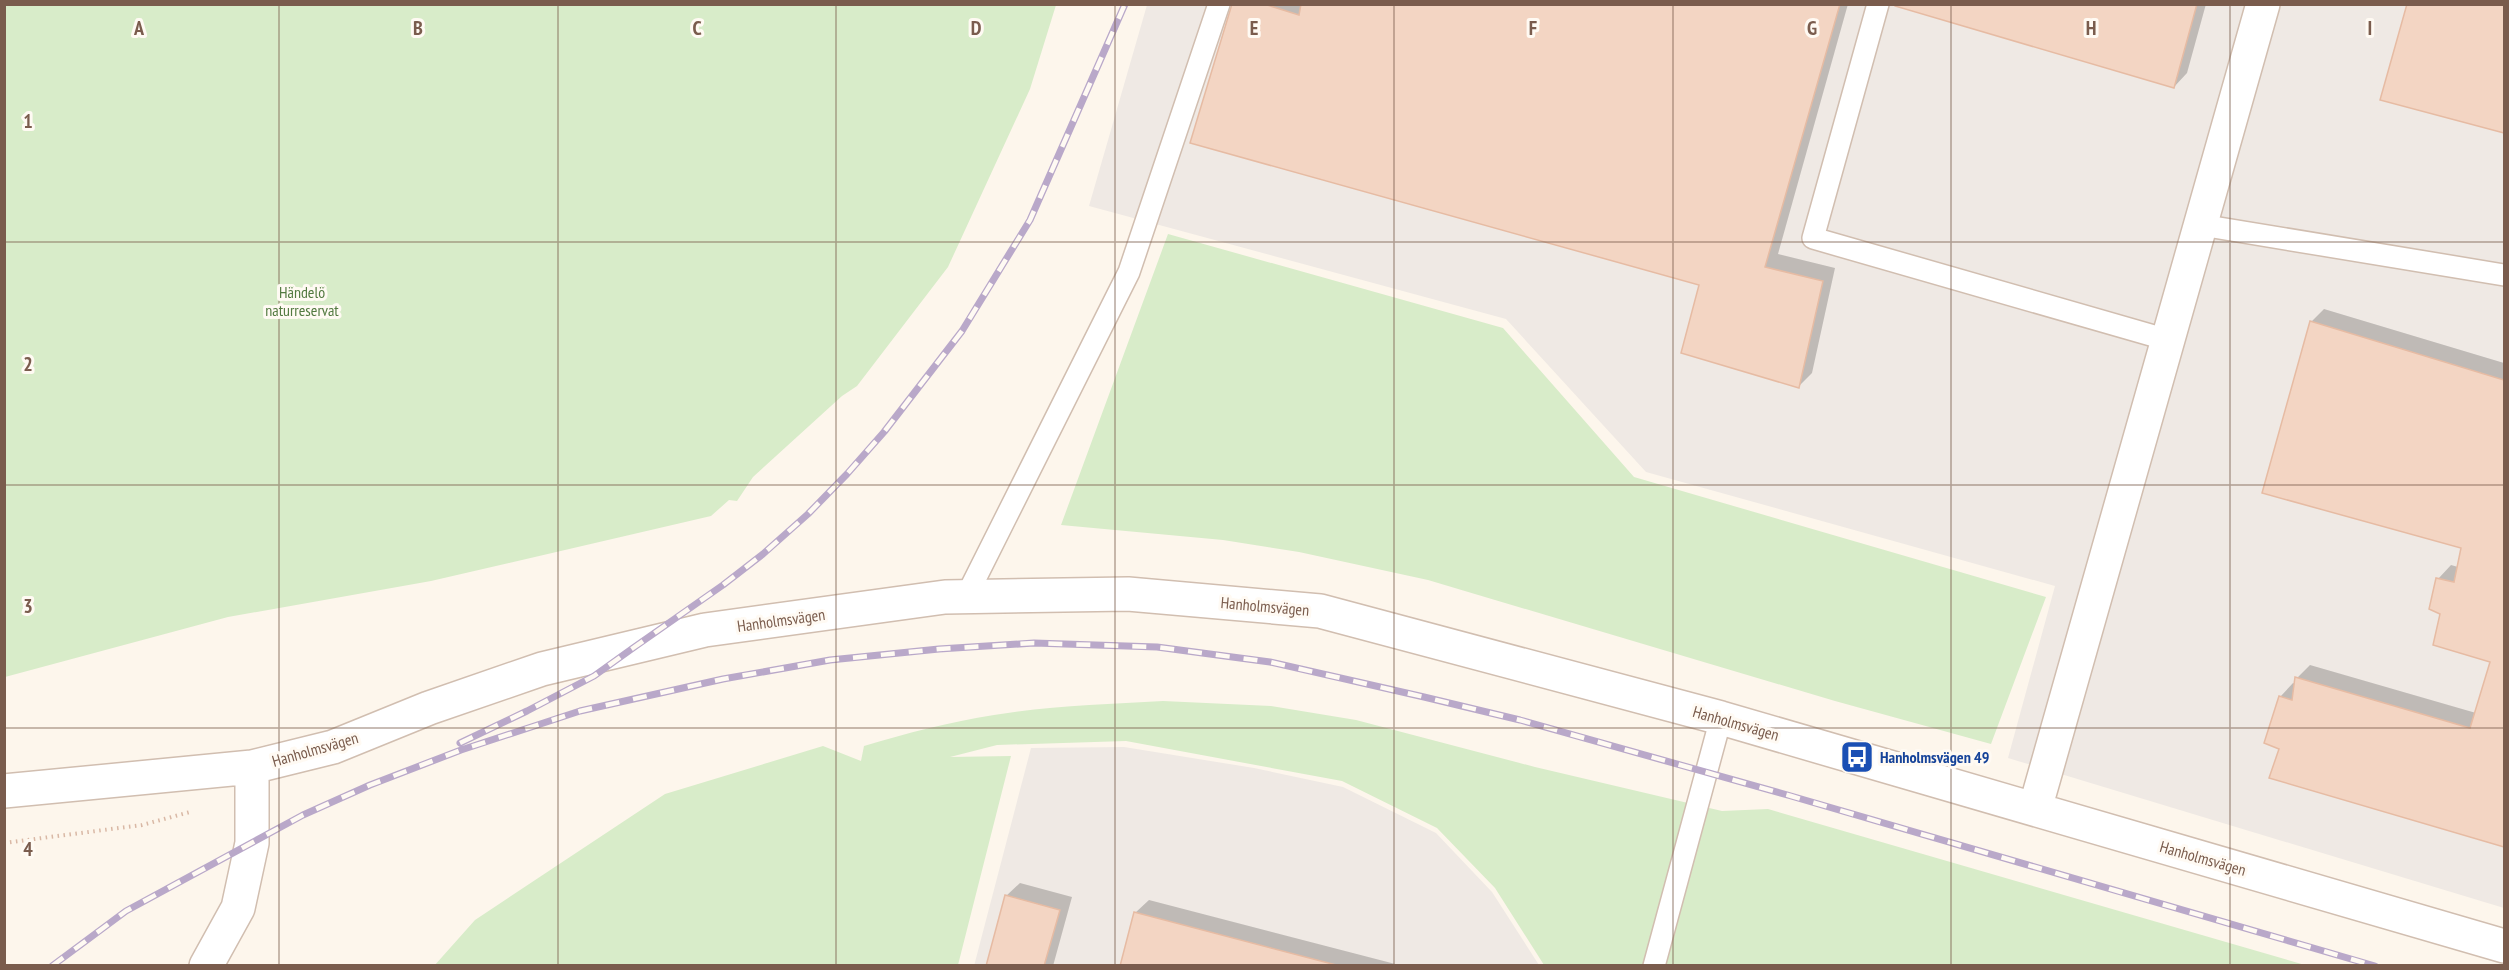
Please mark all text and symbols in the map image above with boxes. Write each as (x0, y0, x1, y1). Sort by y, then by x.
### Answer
text: A (133, 15, 145, 41)
text: B (413, 15, 423, 41)
text: C (692, 15, 702, 41)
text: D (971, 15, 982, 41)
text: E (1250, 15, 1258, 41)
text: F (1529, 15, 1537, 41)
text: G (1807, 15, 1817, 41)
text: H (2086, 15, 2096, 41)
text: I (2368, 15, 2372, 41)
text: 1 (23, 108, 33, 134)
park label: Händelö naturreservat (265, 282, 339, 320)
text: 2 (23, 351, 33, 377)
street label: Hanholmsvägen (1220, 592, 1310, 620)
text: 3 (23, 593, 33, 619)
street label: Hanholmsvägen (736, 604, 826, 636)
street label: Hanholmsvägen (1691, 701, 1781, 745)
street label: Hanholmsvägen (270, 727, 360, 771)
bus stop icon: Hanholmsvägen 49 (1839, 739, 1875, 775)
place label: Hanholmsvägen 49 (1880, 747, 1989, 767)
text: 4 (23, 836, 33, 862)
street label: Hanholmsvägen (2158, 836, 2248, 880)

